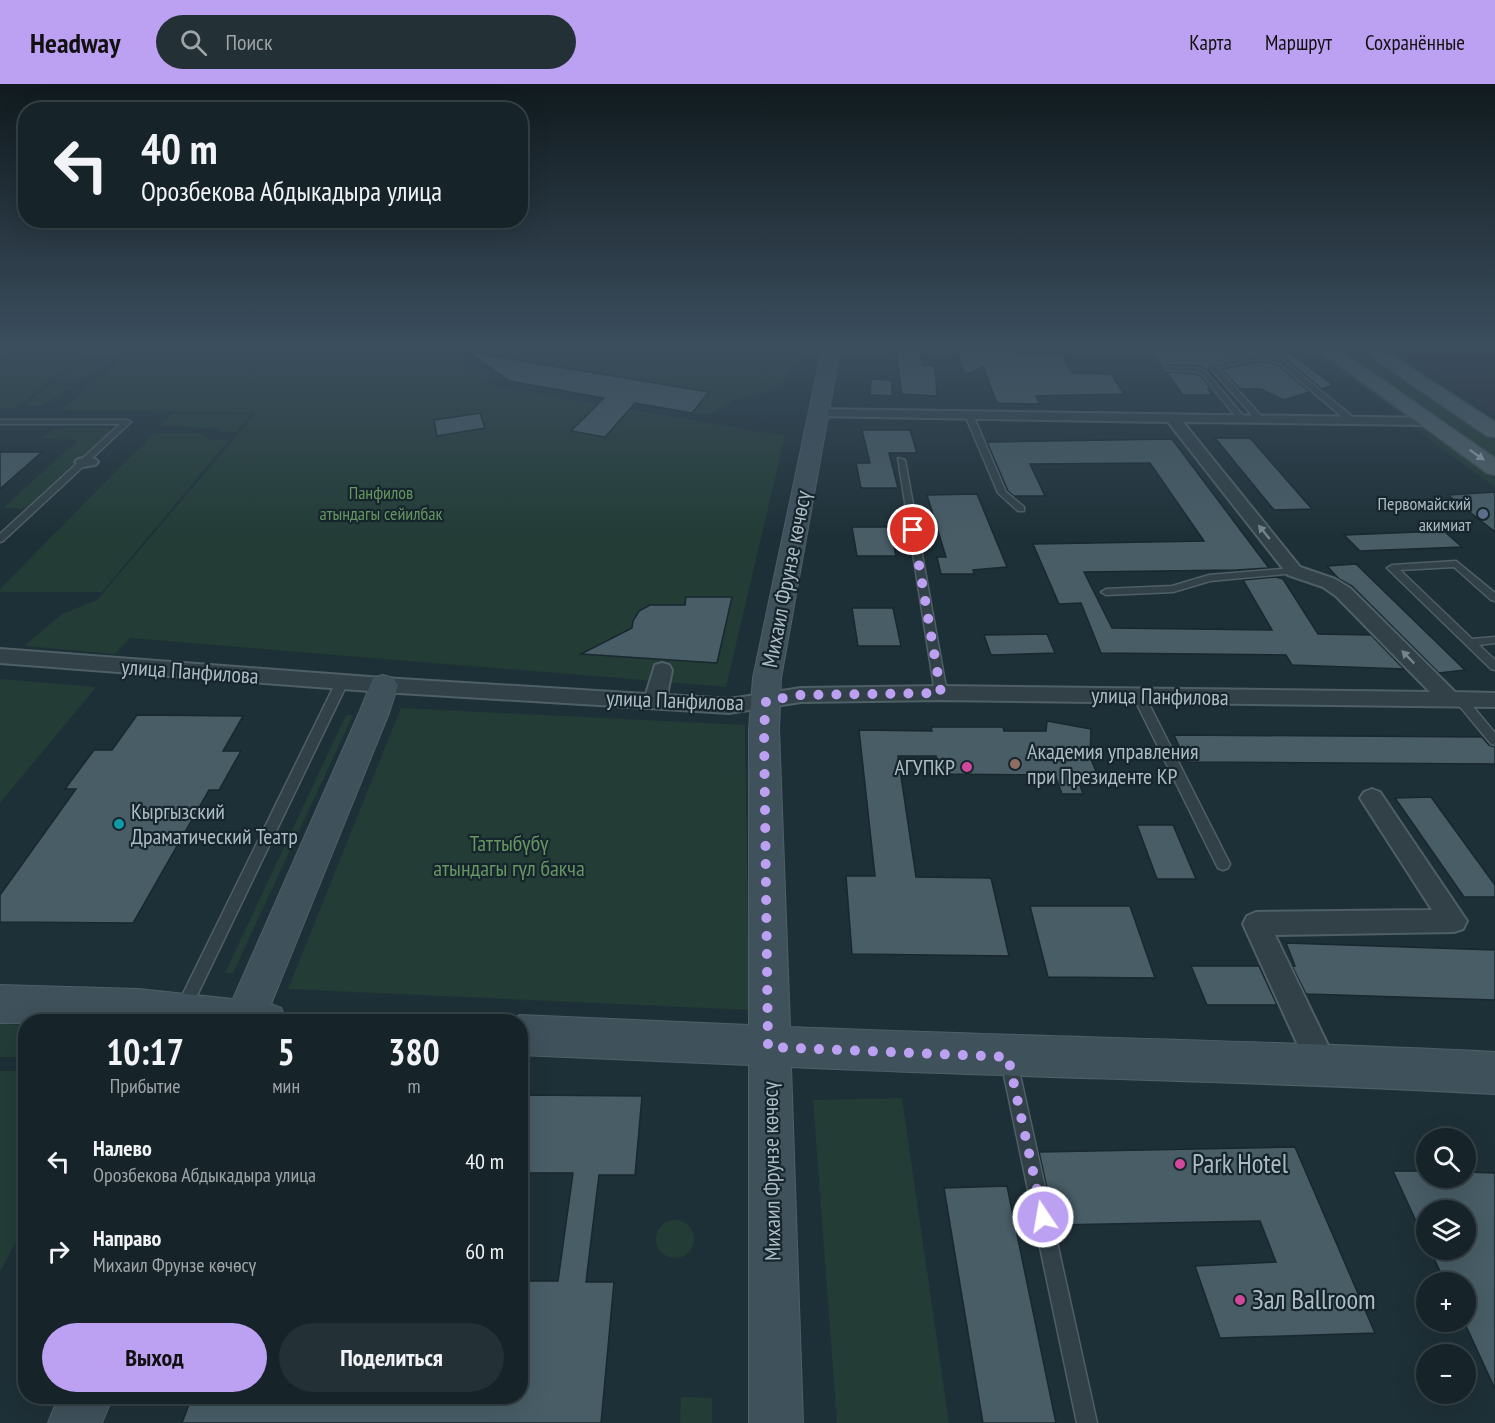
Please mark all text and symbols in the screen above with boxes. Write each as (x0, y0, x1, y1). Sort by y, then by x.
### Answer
search box (156, 15, 576, 69)
text: Headway (30, 24, 120, 61)
icon: search (177, 26, 210, 59)
text: Поиск (225, 28, 272, 56)
text: Карта (1189, 29, 1232, 56)
text: Маршрут (1265, 29, 1332, 56)
text: Сохранённые (1365, 29, 1465, 56)
text: 40 m (141, 121, 218, 176)
icon: left (42, 126, 120, 204)
text: Орозбекова Абдыкадыра улица (141, 174, 442, 208)
one-way arrow (1468, 449, 1484, 461)
park label: Панфилов атындагы сейилбак (320, 481, 443, 525)
street label: Михаил Фрунзе көчөсү (755, 488, 817, 670)
place label: Первомайский акимиат (1378, 492, 1471, 536)
pin (887, 504, 938, 555)
marker: Первомайский акимиат (1476, 507, 1490, 521)
icon: arrive (896, 513, 929, 546)
one-way arrow (1258, 525, 1270, 540)
one-way arrow (1401, 650, 1415, 665)
street label: улица Панфилова (120, 652, 260, 690)
street label: улица Панфилова (1091, 681, 1229, 711)
street label: улица Панфилова (606, 684, 744, 716)
place label: Академия управления при Президенте КР (1027, 737, 1198, 790)
place label: АГУПКР (894, 753, 955, 781)
marker: Академия управления при Президенте КР (1008, 757, 1022, 771)
marker: АГУПКР (960, 760, 974, 774)
place label: Кыргызский Драматический Театр (131, 797, 298, 850)
marker: Кыргызский Драматический Театр (112, 817, 126, 831)
park label: Таттыбүбү атындагы гүл бакча (433, 829, 585, 882)
text: 10:17 (106, 1028, 184, 1075)
text: 5 (278, 1028, 295, 1075)
text: 380 (388, 1028, 440, 1075)
text: Прибытие (110, 1073, 181, 1099)
text: мин (272, 1073, 300, 1099)
text: m (408, 1073, 421, 1099)
street label: Михаил Фрунзе көчөсү (755, 1081, 787, 1261)
map controls (1416, 1128, 1476, 1404)
button: search (1416, 1128, 1476, 1188)
text: Налево (93, 1134, 152, 1162)
icon: left (42, 1145, 75, 1178)
place label: Park Hotel (1192, 1146, 1289, 1180)
text: 40 m (465, 1147, 504, 1175)
marker: Park Hotel (1173, 1157, 1187, 1171)
text: Орозбекова Абдыкадыра улица (93, 1162, 316, 1188)
position arrow (1011, 1185, 1075, 1249)
button: layers (1416, 1200, 1476, 1260)
text: Направо (93, 1224, 161, 1252)
icon: right (42, 1235, 75, 1268)
text: 60 m (465, 1237, 504, 1265)
text: Михаил Фрунзе көчөсү (93, 1252, 256, 1278)
button: + (1416, 1272, 1476, 1332)
place label: Зал Ballroom (1252, 1282, 1376, 1316)
marker: Зал Ballroom (1233, 1293, 1247, 1307)
button: Выход (42, 1323, 267, 1392)
button: Поделиться (279, 1323, 504, 1392)
button: − (1416, 1344, 1476, 1404)

